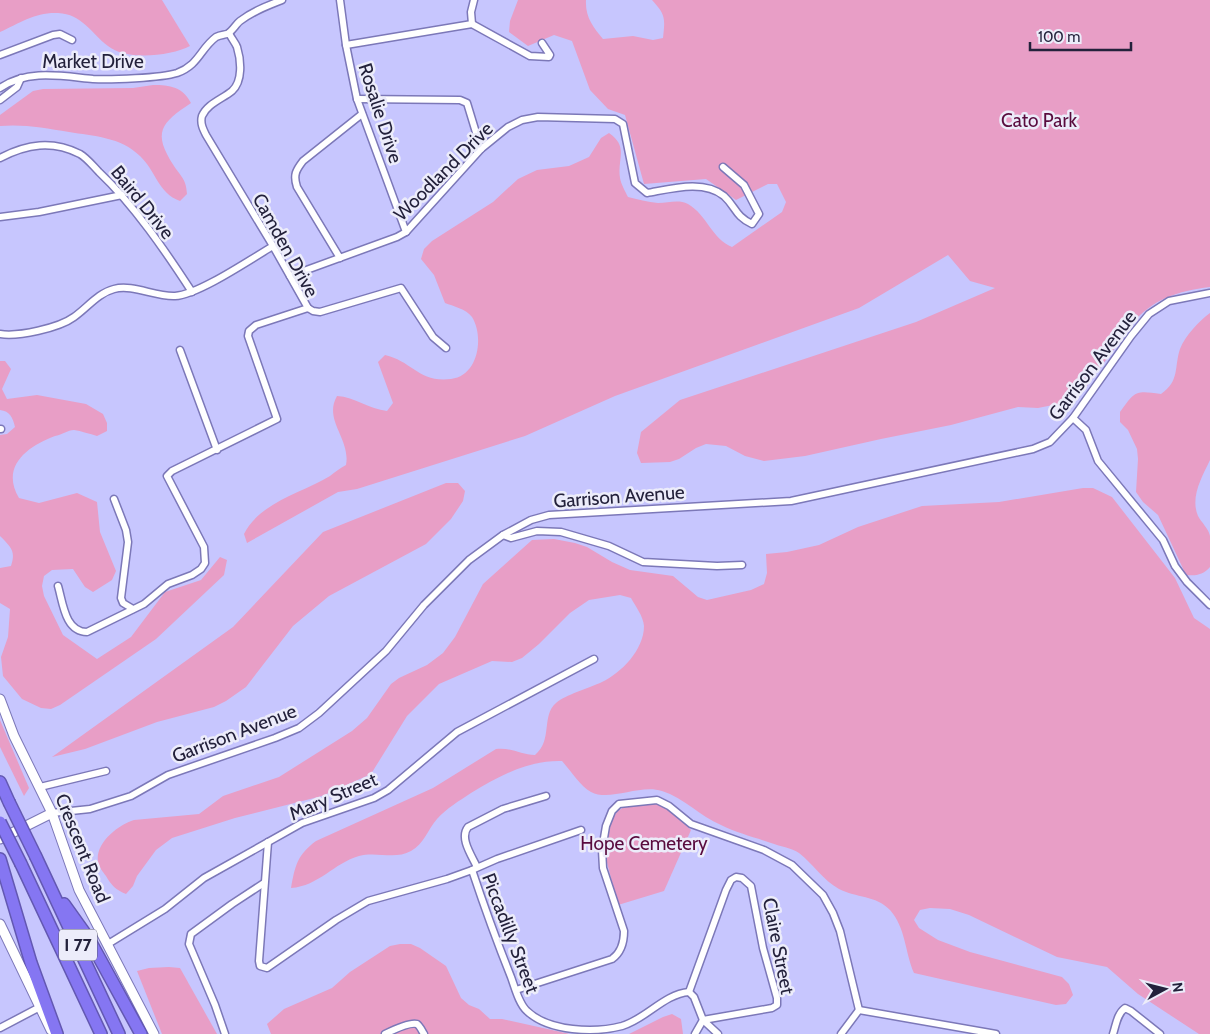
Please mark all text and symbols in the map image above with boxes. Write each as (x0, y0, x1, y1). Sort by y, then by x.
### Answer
scale bar (1030, 20, 1131, 52)
text: 100 m (1038, 28, 1080, 46)
street label: Market Drive (42, 50, 144, 73)
street label: Rosalie Drive (354, 60, 408, 166)
park label: Cato Park (1001, 109, 1077, 132)
street label: Woodland Drive (389, 117, 498, 226)
street label: Baird Drive (106, 161, 179, 244)
street label: Camden Drive (248, 189, 324, 301)
street label: Garrison Avenue (1044, 306, 1141, 425)
street label: Garrison Avenue (553, 480, 686, 513)
street label: Garrison Avenue (169, 699, 300, 768)
street label: Mary Street (286, 767, 381, 825)
street label: Crescent Road (50, 790, 115, 906)
park label: Hope Cemetery (580, 832, 708, 855)
street label: Piccadilly Street (477, 870, 544, 997)
street label: Claire Street (758, 896, 799, 997)
road number: I 77 (59, 930, 97, 960)
north arrow (1140, 964, 1190, 1014)
text: N (1168, 981, 1187, 993)

